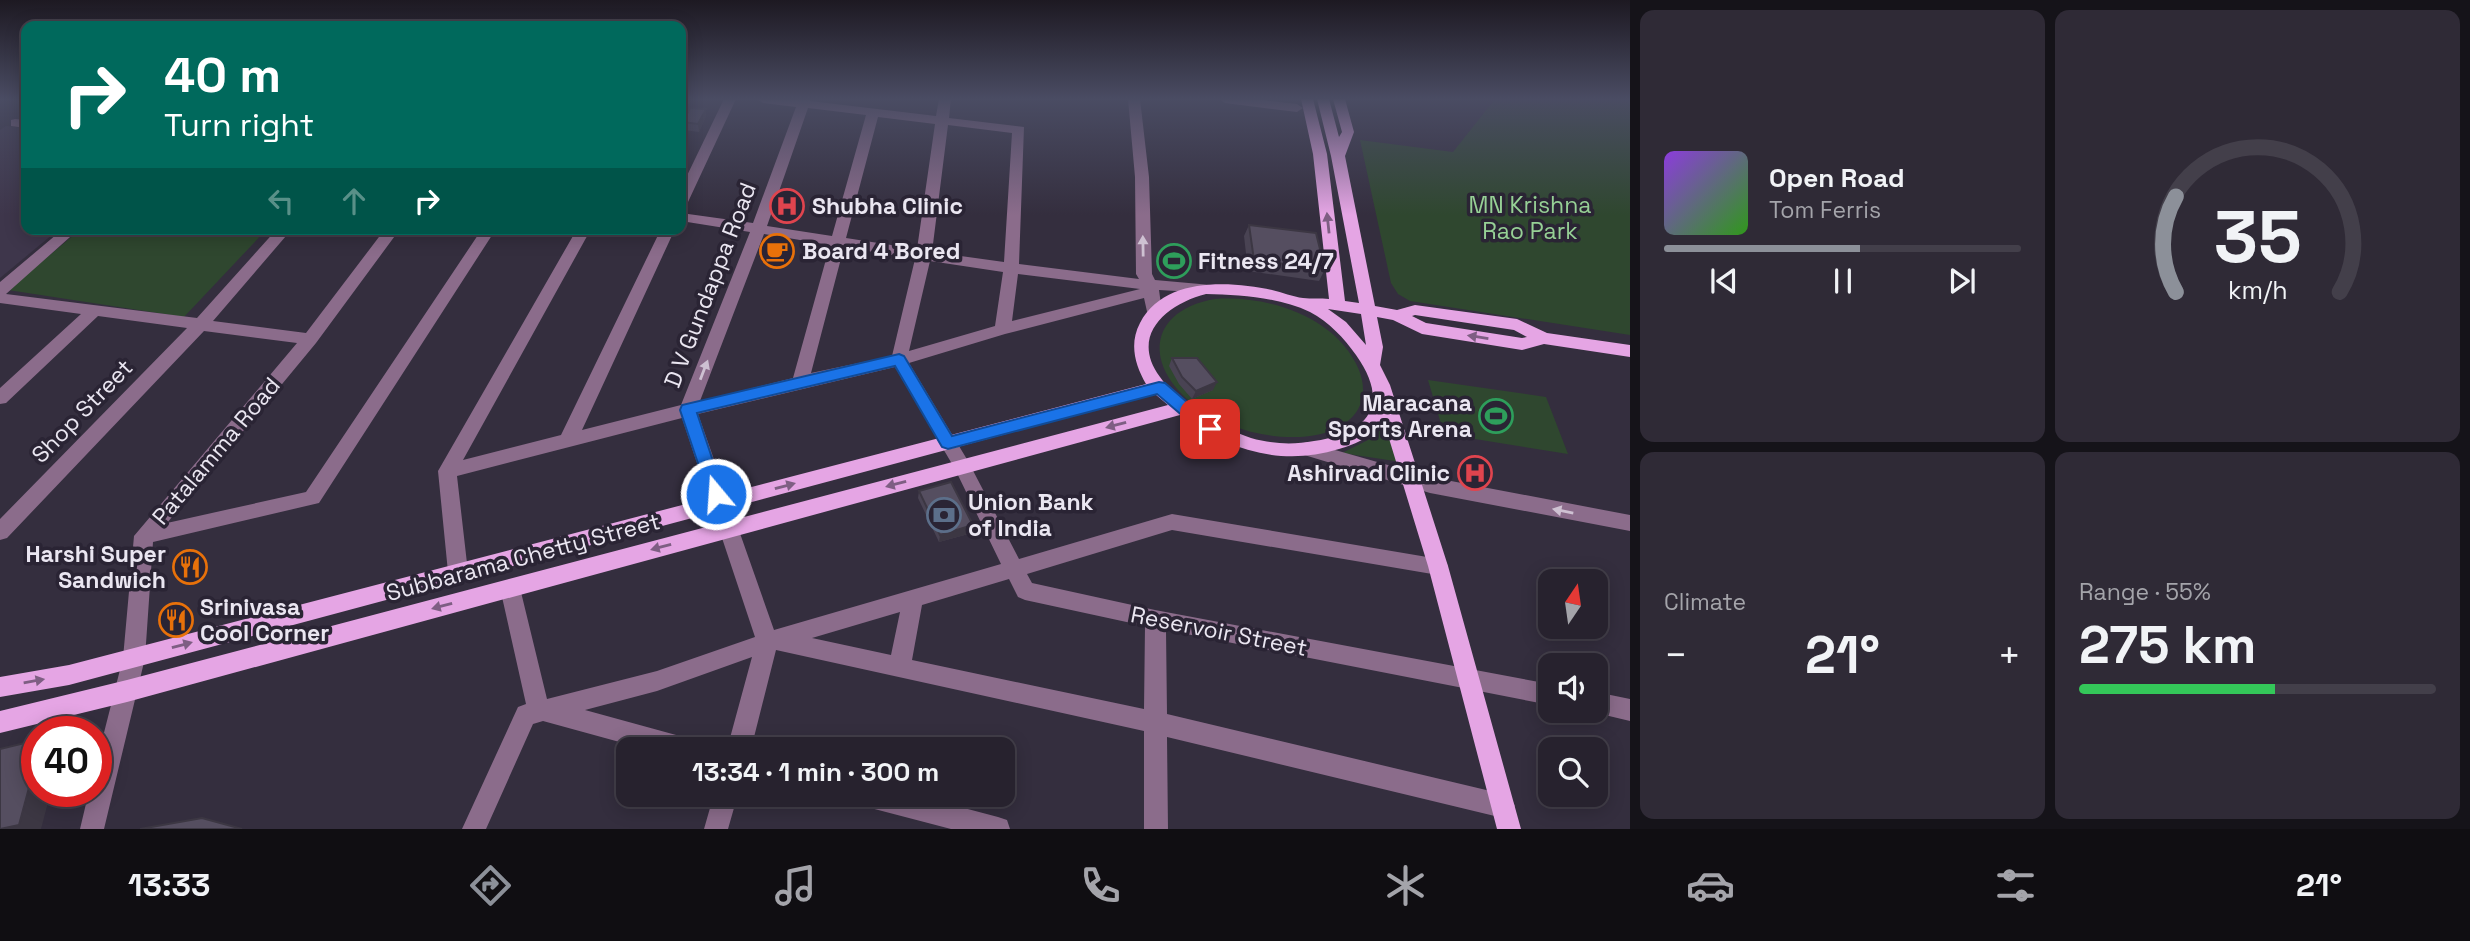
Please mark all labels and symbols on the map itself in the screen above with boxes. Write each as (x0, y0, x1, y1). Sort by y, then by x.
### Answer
street label: D V Gundappa Road (657, 178, 763, 392)
hospital icon: Shubha Clinic (768, 187, 806, 225)
park label: MN Krishna Rao Park (1469, 190, 1591, 246)
place label: Shubha Clinic (812, 191, 963, 221)
one-way arrow (1322, 212, 1333, 234)
cafe icon: Board 4 Bored (758, 232, 796, 270)
one-way arrow (1138, 235, 1149, 257)
place label: Board 4 Bored (802, 236, 960, 266)
sports icon: Fitness 24/7 (1155, 242, 1193, 280)
place label: Fitness 24/7 (1198, 246, 1334, 276)
one-way arrow (1467, 331, 1489, 342)
street label: Shop Street (25, 353, 139, 469)
one-way arrow (698, 359, 709, 380)
street label: Patalamma Road (145, 371, 287, 531)
place label: Maracana Sports Arena (1328, 388, 1472, 444)
sports icon: Maracana Sports Arena (1477, 397, 1515, 435)
pin (1180, 399, 1240, 459)
one-way arrow (1104, 420, 1126, 431)
hospital icon: Ashirvad Clinic (1456, 454, 1494, 492)
position arrow (679, 457, 753, 531)
place label: Ashirvad Clinic (1287, 458, 1450, 488)
one-way arrow (885, 479, 907, 490)
one-way arrow (774, 480, 796, 491)
place label: Union Bank of India (968, 487, 1094, 543)
bank icon: Union Bank of India (925, 496, 963, 534)
one-way arrow (1552, 505, 1574, 516)
street label: Subbarama Chetty Street (383, 506, 663, 608)
place label: Harshi Super Sandwich (25, 539, 166, 595)
one-way arrow (650, 542, 672, 553)
restaurant icon: Harshi Super Sandwich (171, 548, 209, 586)
north arrow (1538, 569, 1608, 639)
place label: Srinivasa Cool Corner (200, 592, 329, 648)
street label: Reservoir Street (1128, 599, 1310, 663)
restaurant icon: Srinivasa Cool Corner (157, 601, 195, 639)
one-way arrow (430, 601, 452, 612)
one-way arrow (171, 639, 193, 650)
one-way arrow (23, 675, 45, 686)
speed limit sign: 40 (21, 716, 112, 807)

